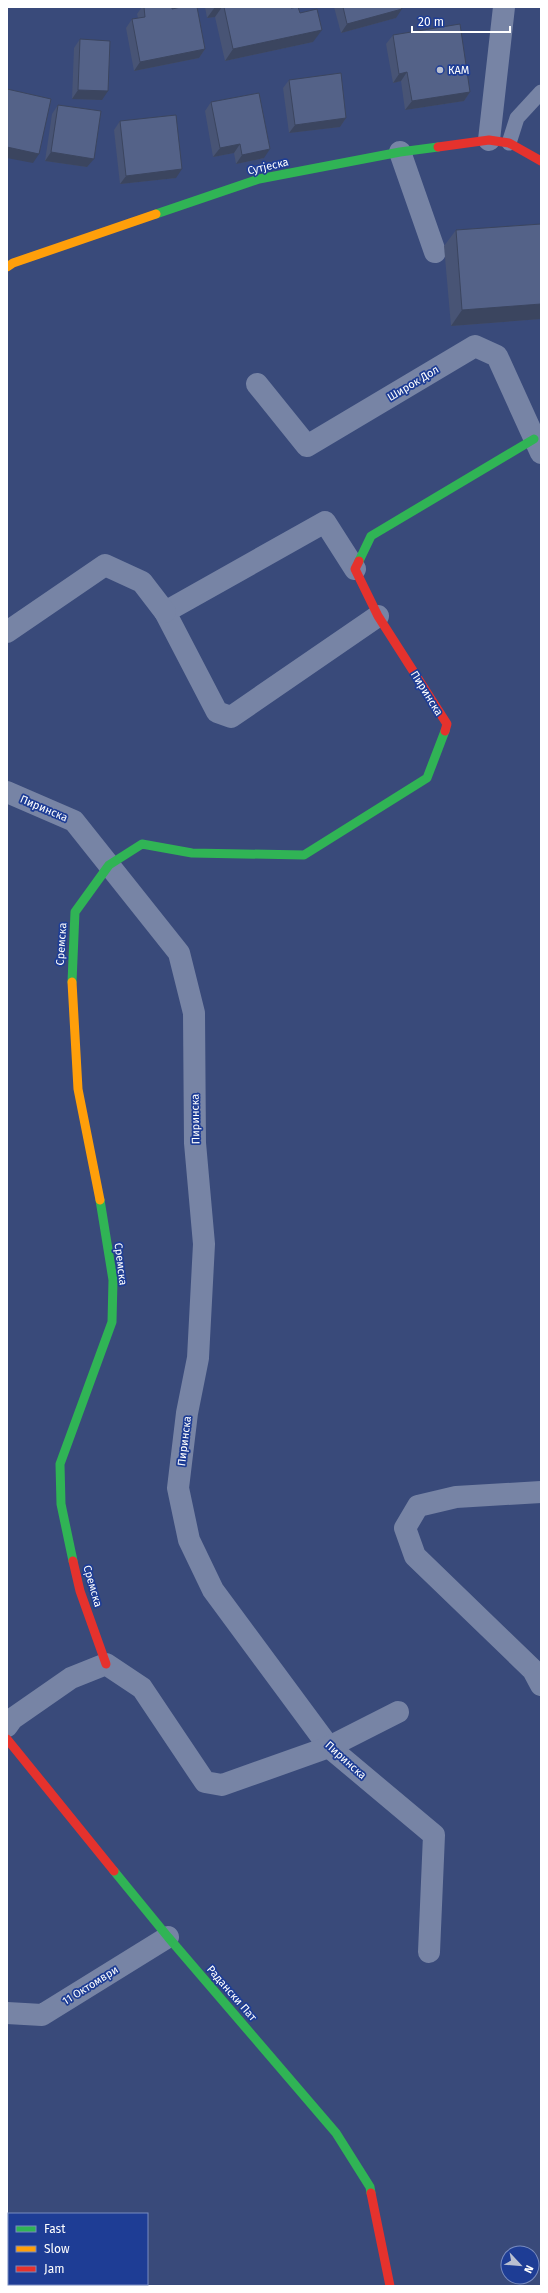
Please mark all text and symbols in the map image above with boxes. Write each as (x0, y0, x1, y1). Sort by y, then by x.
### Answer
scale bar (412, 8, 510, 34)
text: 20 m (418, 15, 444, 29)
place label: КАМ (448, 64, 469, 77)
marker: КАМ (435, 65, 445, 75)
street label: Сутјеска (246, 155, 290, 178)
street label: Широк Дол (385, 363, 441, 404)
street label: Пиринска (408, 668, 445, 718)
street label: Пиринска (18, 793, 70, 824)
street label: Сремска (54, 922, 69, 966)
street label: Пиринска (189, 1094, 202, 1144)
street label: Сремска (111, 1242, 130, 1286)
street label: Пиринска (175, 1415, 194, 1467)
street label: Сремска (80, 1564, 105, 1609)
street label: Пиринска (323, 1739, 369, 1782)
street label: 11 Октомври (60, 1963, 121, 2008)
street label: Радански Пат (204, 1963, 259, 2024)
legend (8, 2213, 148, 2285)
text: Fast (44, 2222, 66, 2236)
text: Slow (44, 2242, 70, 2256)
north arrow (500, 2245, 540, 2285)
text: Jam (44, 2262, 64, 2276)
text: N (521, 2263, 536, 2275)

